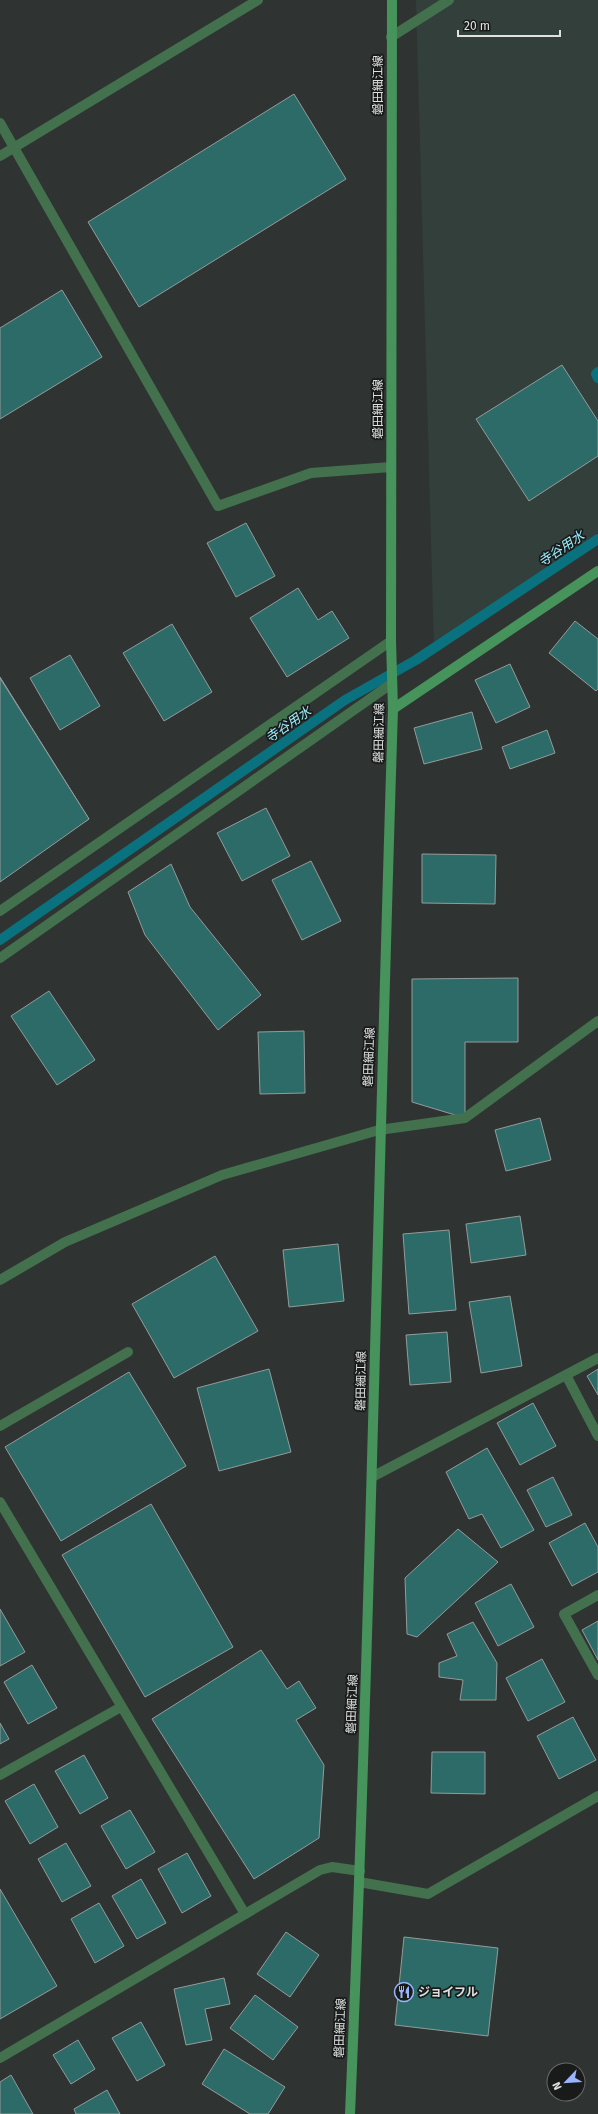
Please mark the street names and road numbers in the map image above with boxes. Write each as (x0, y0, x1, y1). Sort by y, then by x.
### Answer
street label: 磐田細江線 (371, 55, 385, 115)
street label: 磐田細江線 (371, 379, 385, 439)
street label: 磐田細江線 (371, 703, 387, 763)
street label: 磐田細江線 (361, 1027, 377, 1087)
street label: 磐田細江線 (353, 1351, 369, 1411)
street label: 磐田細江線 (344, 1674, 360, 1734)
street label: 磐田細江線 (332, 1998, 348, 2058)

